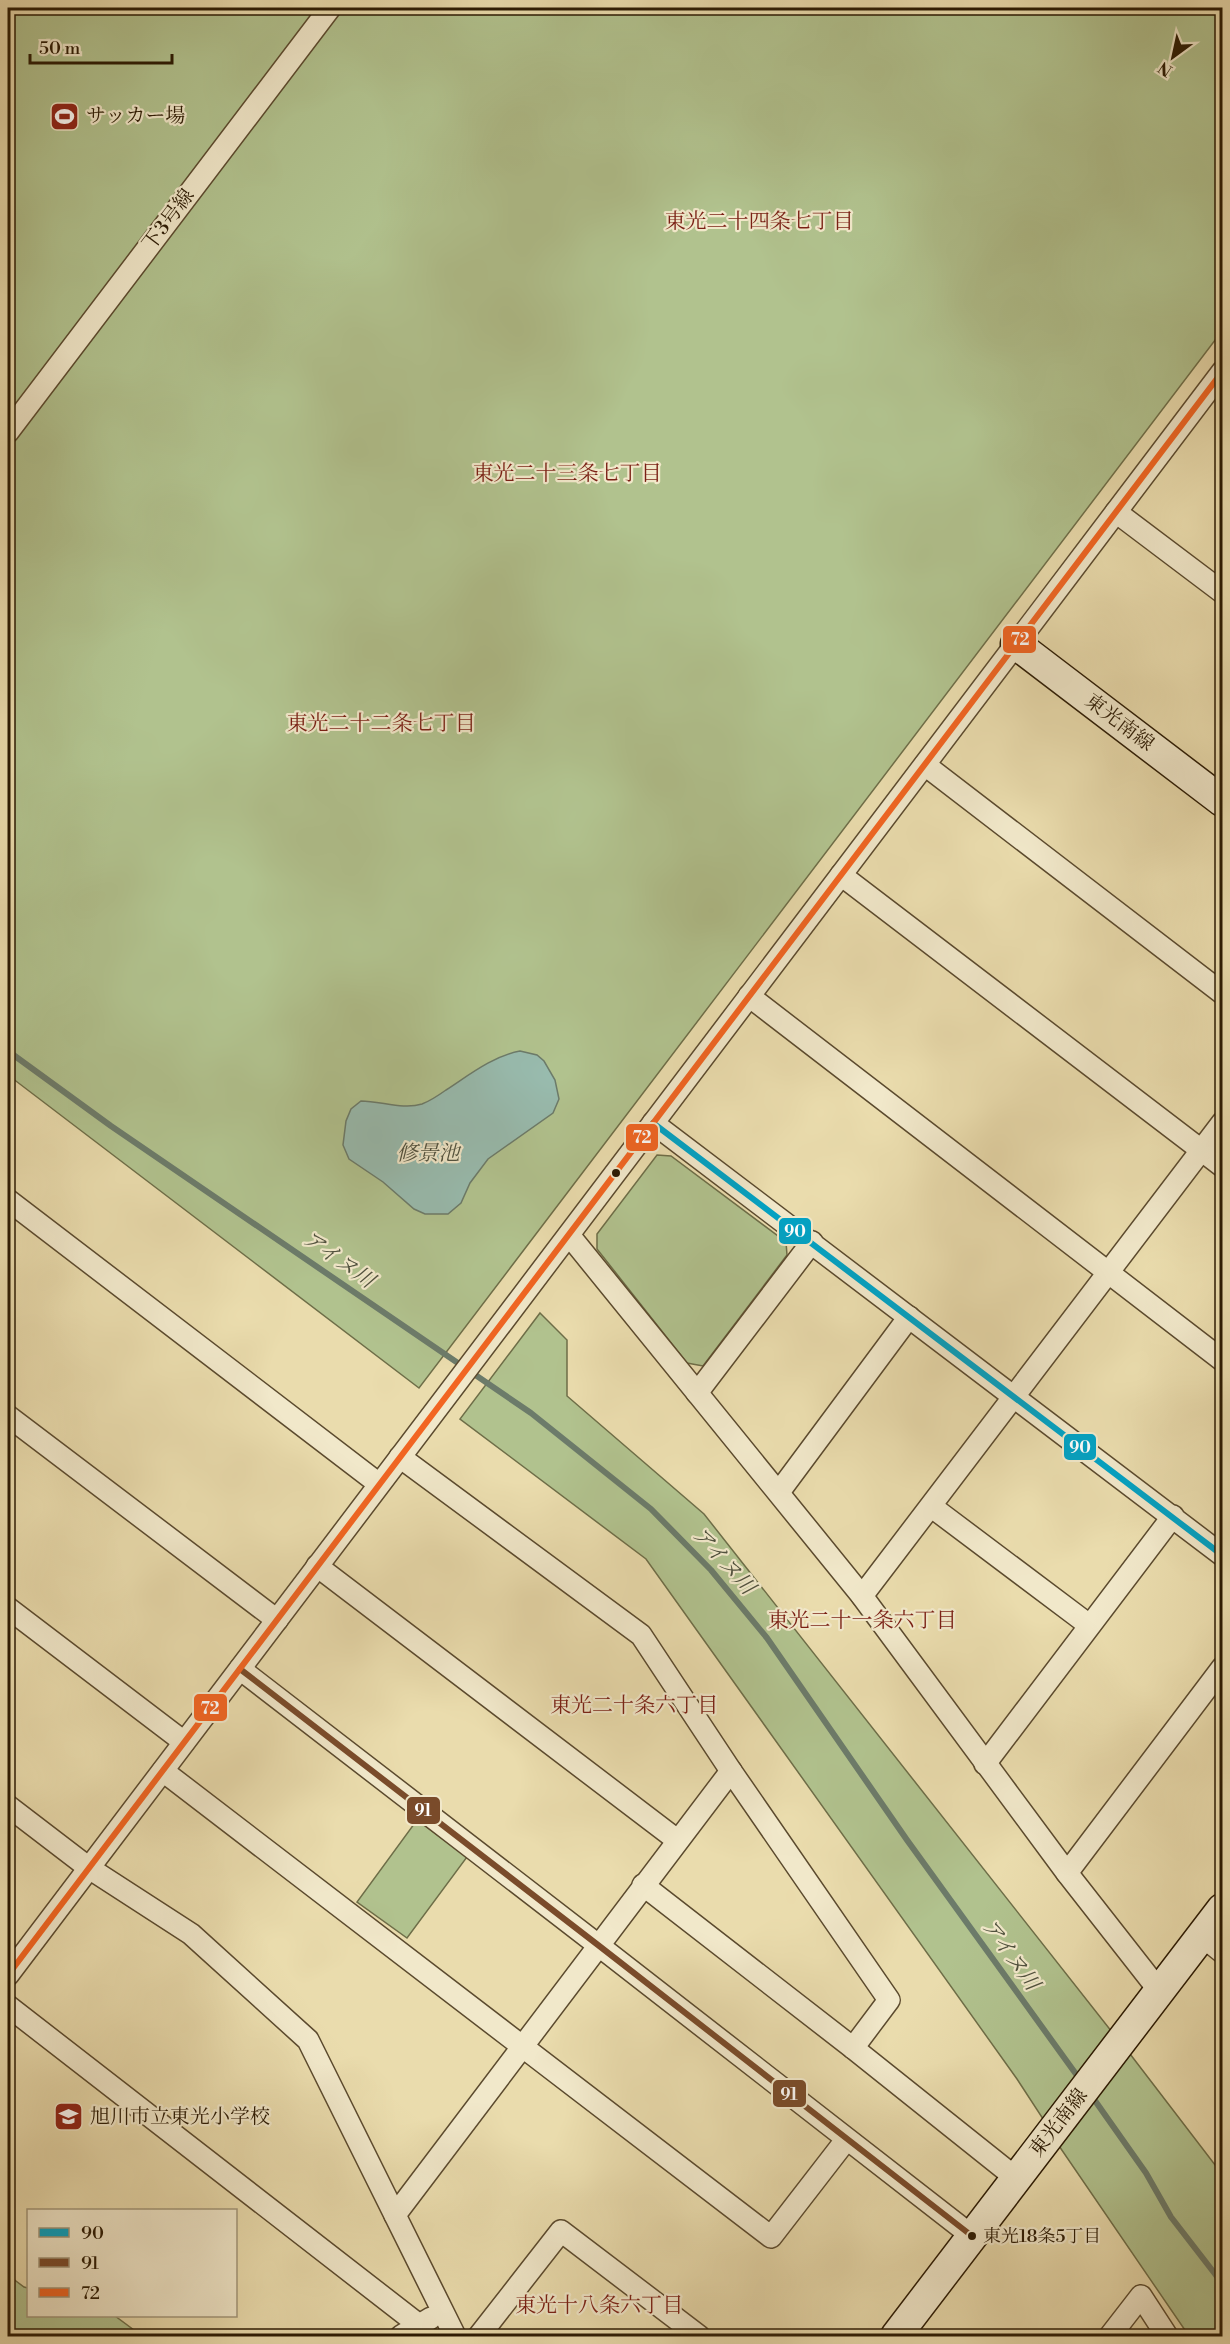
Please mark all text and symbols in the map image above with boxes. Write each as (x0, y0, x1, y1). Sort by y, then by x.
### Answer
scale bar (30, 27, 172, 65)
north arrow (1143, 27, 1203, 87)
text: 50 m (39, 37, 81, 60)
text: N (1154, 57, 1176, 81)
sports icon: サッカー場 (49, 100, 81, 132)
place label: サッカー場 (86, 104, 186, 129)
street label: 下3号線 (138, 184, 200, 256)
district label: 東光二十四条七丁目 (665, 209, 854, 235)
district label: 東光二十三条七丁目 (473, 461, 662, 487)
line badge: 72 (1002, 625, 1037, 654)
text: 72 (1010, 630, 1030, 650)
street label: 東光南線 (1080, 689, 1158, 757)
district label: 東光二十二条七丁目 (287, 711, 476, 737)
line badge: 72 (625, 1123, 659, 1152)
text: 72 (632, 1128, 652, 1148)
water label: 修景池 (397, 1141, 461, 1167)
unlabelled marker (610, 1167, 622, 1179)
line badge: 90 (778, 1217, 812, 1245)
text: 90 (784, 1222, 806, 1242)
water label: アイヌ川 (297, 1226, 381, 1295)
line badge: 90 (1063, 1433, 1097, 1461)
text: 90 (1069, 1438, 1091, 1458)
water label: アイヌ川 (686, 1522, 761, 1602)
district label: 東光二十一条六丁目 (768, 1608, 957, 1634)
line badge: 72 (193, 1693, 228, 1722)
district label: 東光二十条六丁目 (550, 1693, 718, 1719)
text: 72 (200, 1699, 220, 1719)
line badge: 91 (406, 1796, 441, 1825)
text: 91 (414, 1801, 432, 1821)
water label: アイヌ川 (975, 1914, 1046, 1997)
line badge: 91 (772, 2079, 807, 2108)
street label: 東光南線 (1025, 2084, 1093, 2162)
text: 91 (780, 2085, 798, 2105)
school or university icon: 旭川市立東光小学校 (53, 2101, 85, 2133)
place label: 旭川市立東光小学校 (90, 2105, 270, 2130)
legend (27, 2209, 237, 2317)
text: 90 (81, 2222, 104, 2245)
place label: 東光18条5丁目 (983, 2225, 1101, 2248)
marker: 東光18条5丁目 (966, 2230, 978, 2242)
text: 91 (81, 2252, 99, 2275)
text: 72 (81, 2282, 100, 2305)
district label: 東光十八条六丁目 (515, 2293, 683, 2319)

